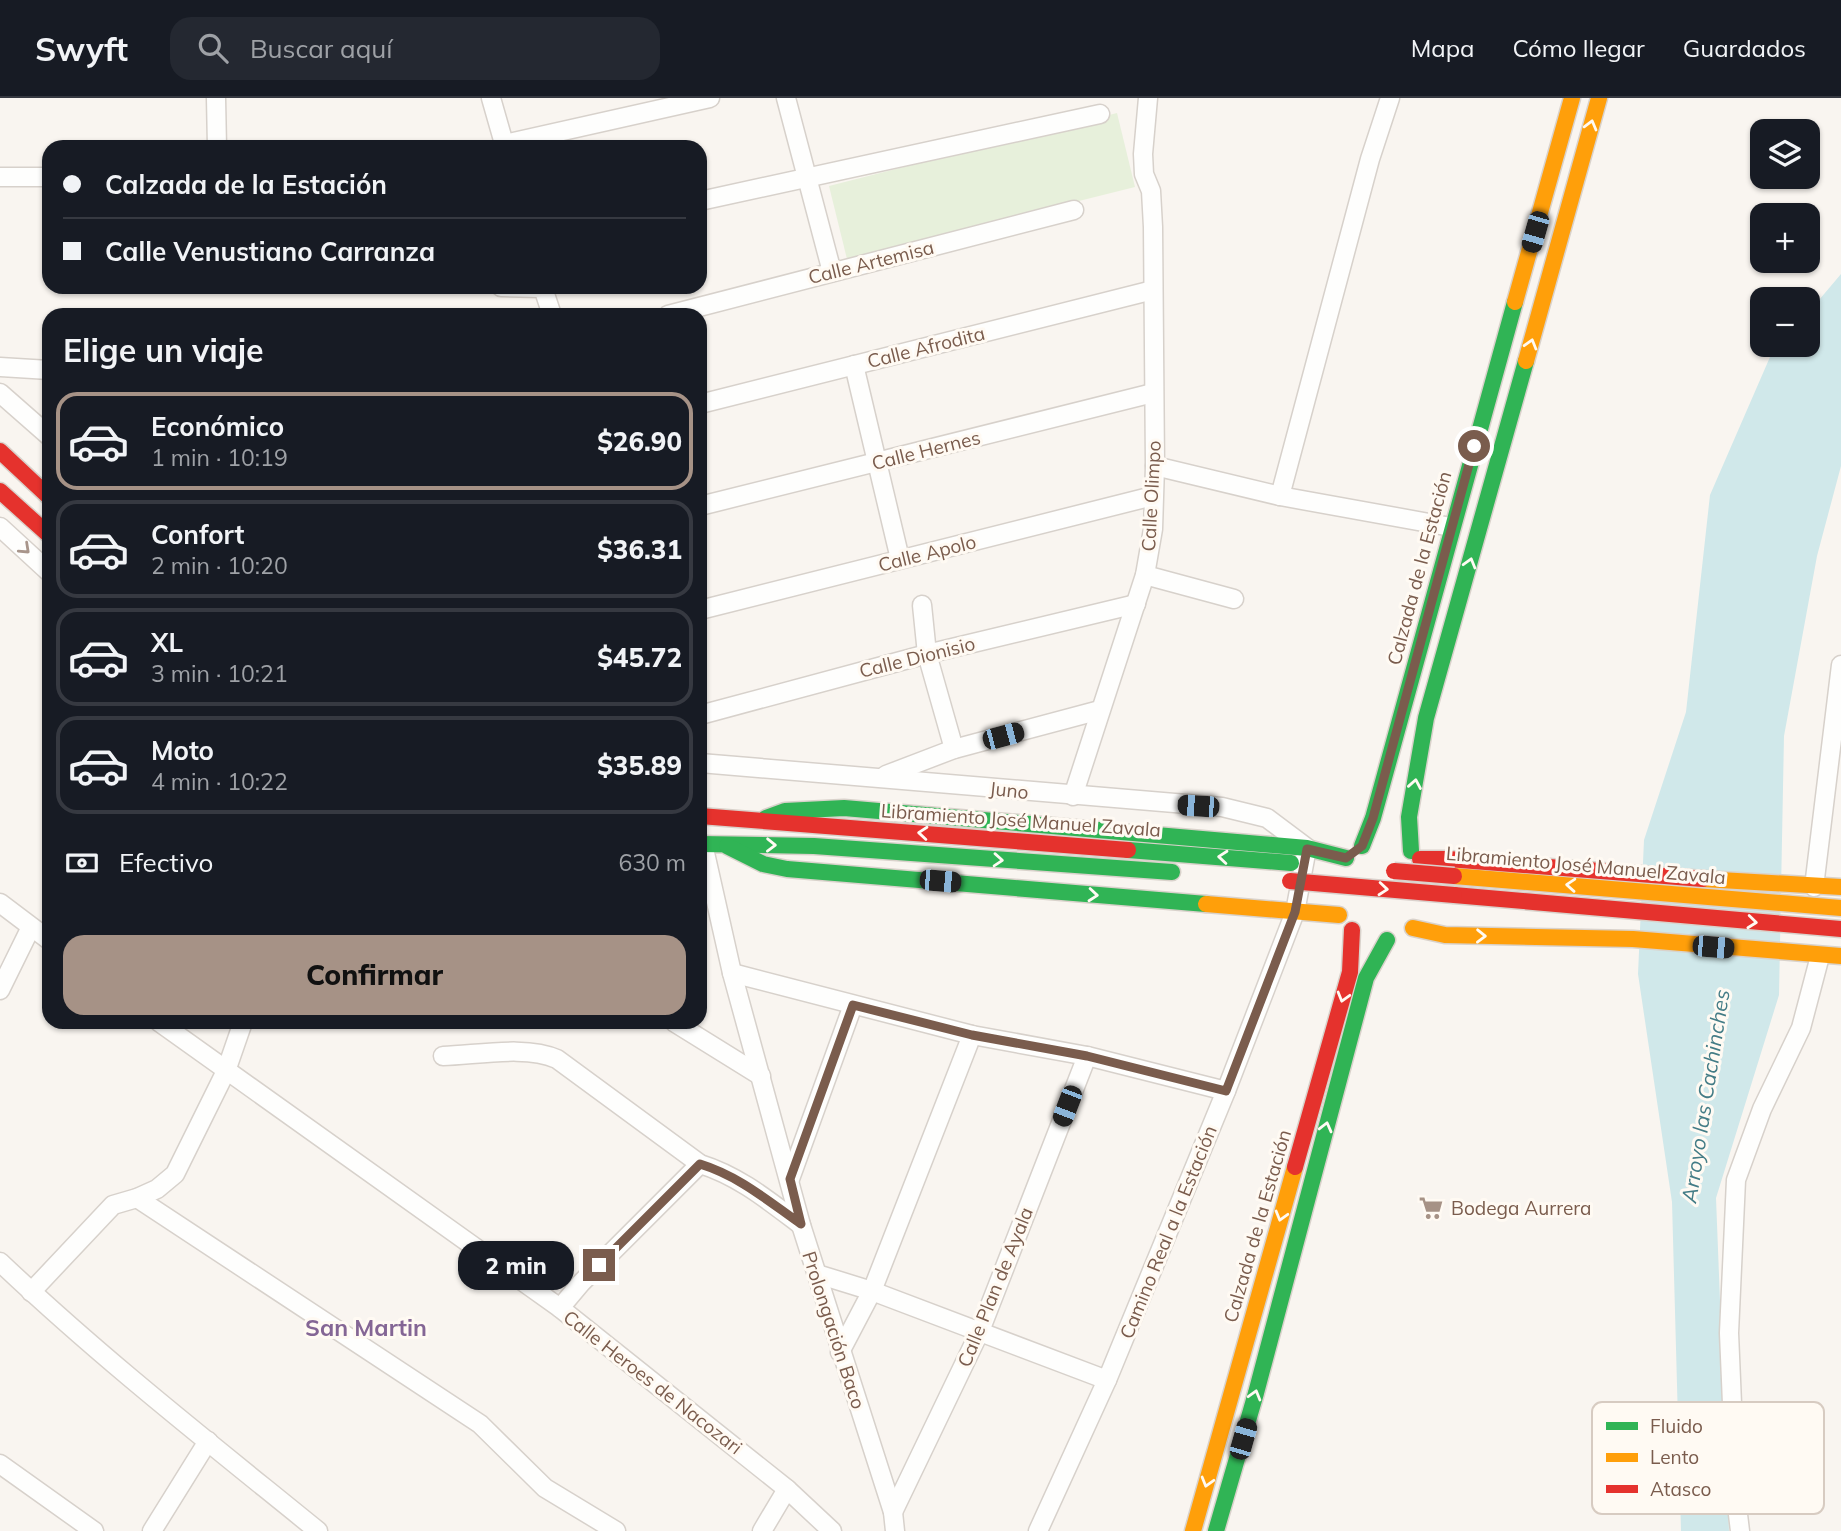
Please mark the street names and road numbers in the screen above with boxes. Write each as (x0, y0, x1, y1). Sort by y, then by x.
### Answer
street label: Calle Artemisa (806, 235, 936, 289)
street label: Calle Afrodita (865, 321, 987, 373)
street label: Calle Hernes (869, 425, 983, 475)
street label: Calle Olimpo (1136, 440, 1166, 552)
street label: Calzada de la Estación (1382, 469, 1456, 667)
street label: Calle Apolo (876, 529, 978, 577)
street label: Calle Dionisio (857, 631, 977, 683)
street label: Juno (988, 776, 1030, 804)
street label: Libramiento José Manuel Zavala (880, 798, 1162, 842)
street label: Libramiento José Manuel Zavala (1445, 841, 1727, 889)
street label: Camino Real a la Estación (1114, 1122, 1222, 1342)
street label: Calzada de la Estación (1218, 1127, 1296, 1325)
street label: Calle Plan de Ayala (952, 1204, 1038, 1370)
street label: Prolongación Baco (797, 1248, 871, 1412)
street label: Calle Heroes de Nacozari (559, 1305, 747, 1459)

